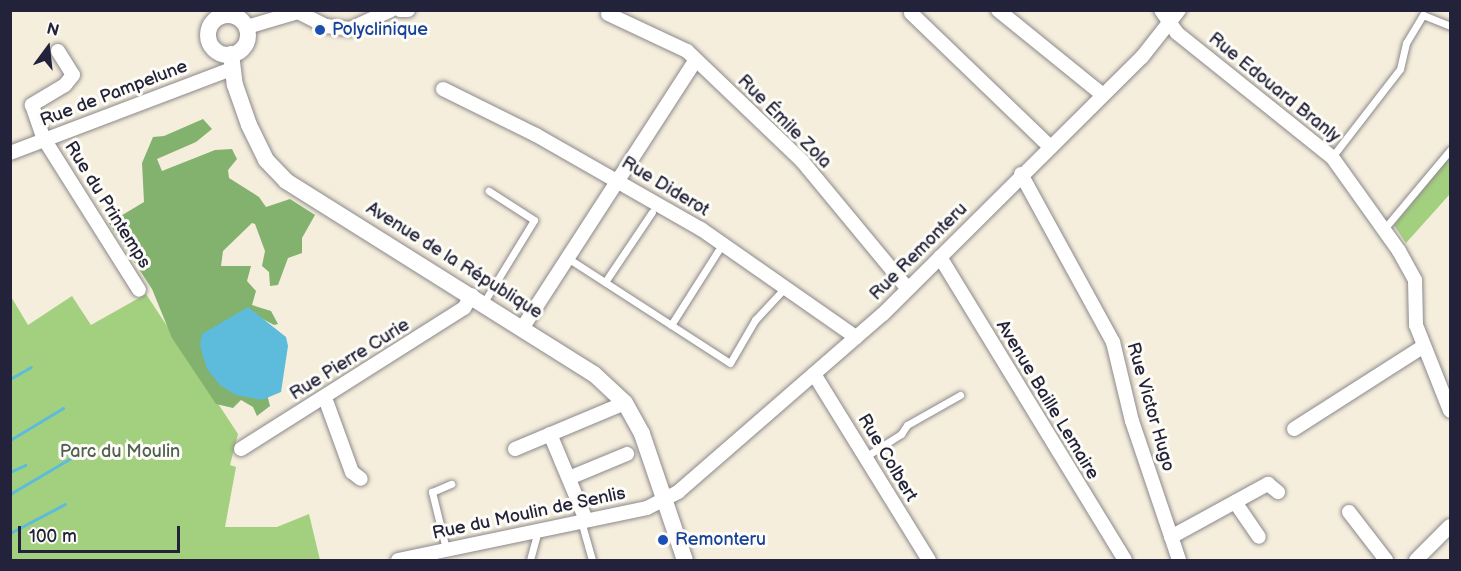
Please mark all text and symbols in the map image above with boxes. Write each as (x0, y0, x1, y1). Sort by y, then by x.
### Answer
north arrow (18, 18, 78, 78)
text: N (45, 19, 61, 41)
place label: Polyclinique (332, 19, 428, 41)
marker: Polyclinique (313, 23, 327, 37)
street label: Rue Edouard Branly (1204, 28, 1344, 148)
street label: Rue de Pampelune (37, 56, 191, 132)
street label: Rue Émile Zola (733, 71, 835, 173)
street label: Rue du Printemps (59, 138, 155, 272)
street label: Rue Diderot (617, 152, 713, 222)
street label: Avenue de la République (362, 198, 546, 324)
street label: Rue Remonteru (866, 199, 972, 305)
street label: Rue Pierre Curie (286, 315, 414, 405)
street label: Avenue Baille Lemaire (991, 316, 1103, 484)
street label: Rue Victor Hugo (1121, 340, 1179, 474)
street label: Rue Colbert (852, 410, 922, 506)
park label: Parc du Moulin (60, 441, 180, 463)
street label: Rue du Moulin de Senlis (430, 483, 628, 545)
scale bar (21, 514, 183, 552)
text: 100 m (29, 526, 77, 547)
place label: Remonteru (675, 529, 766, 551)
marker: Remonteru (656, 533, 670, 547)

